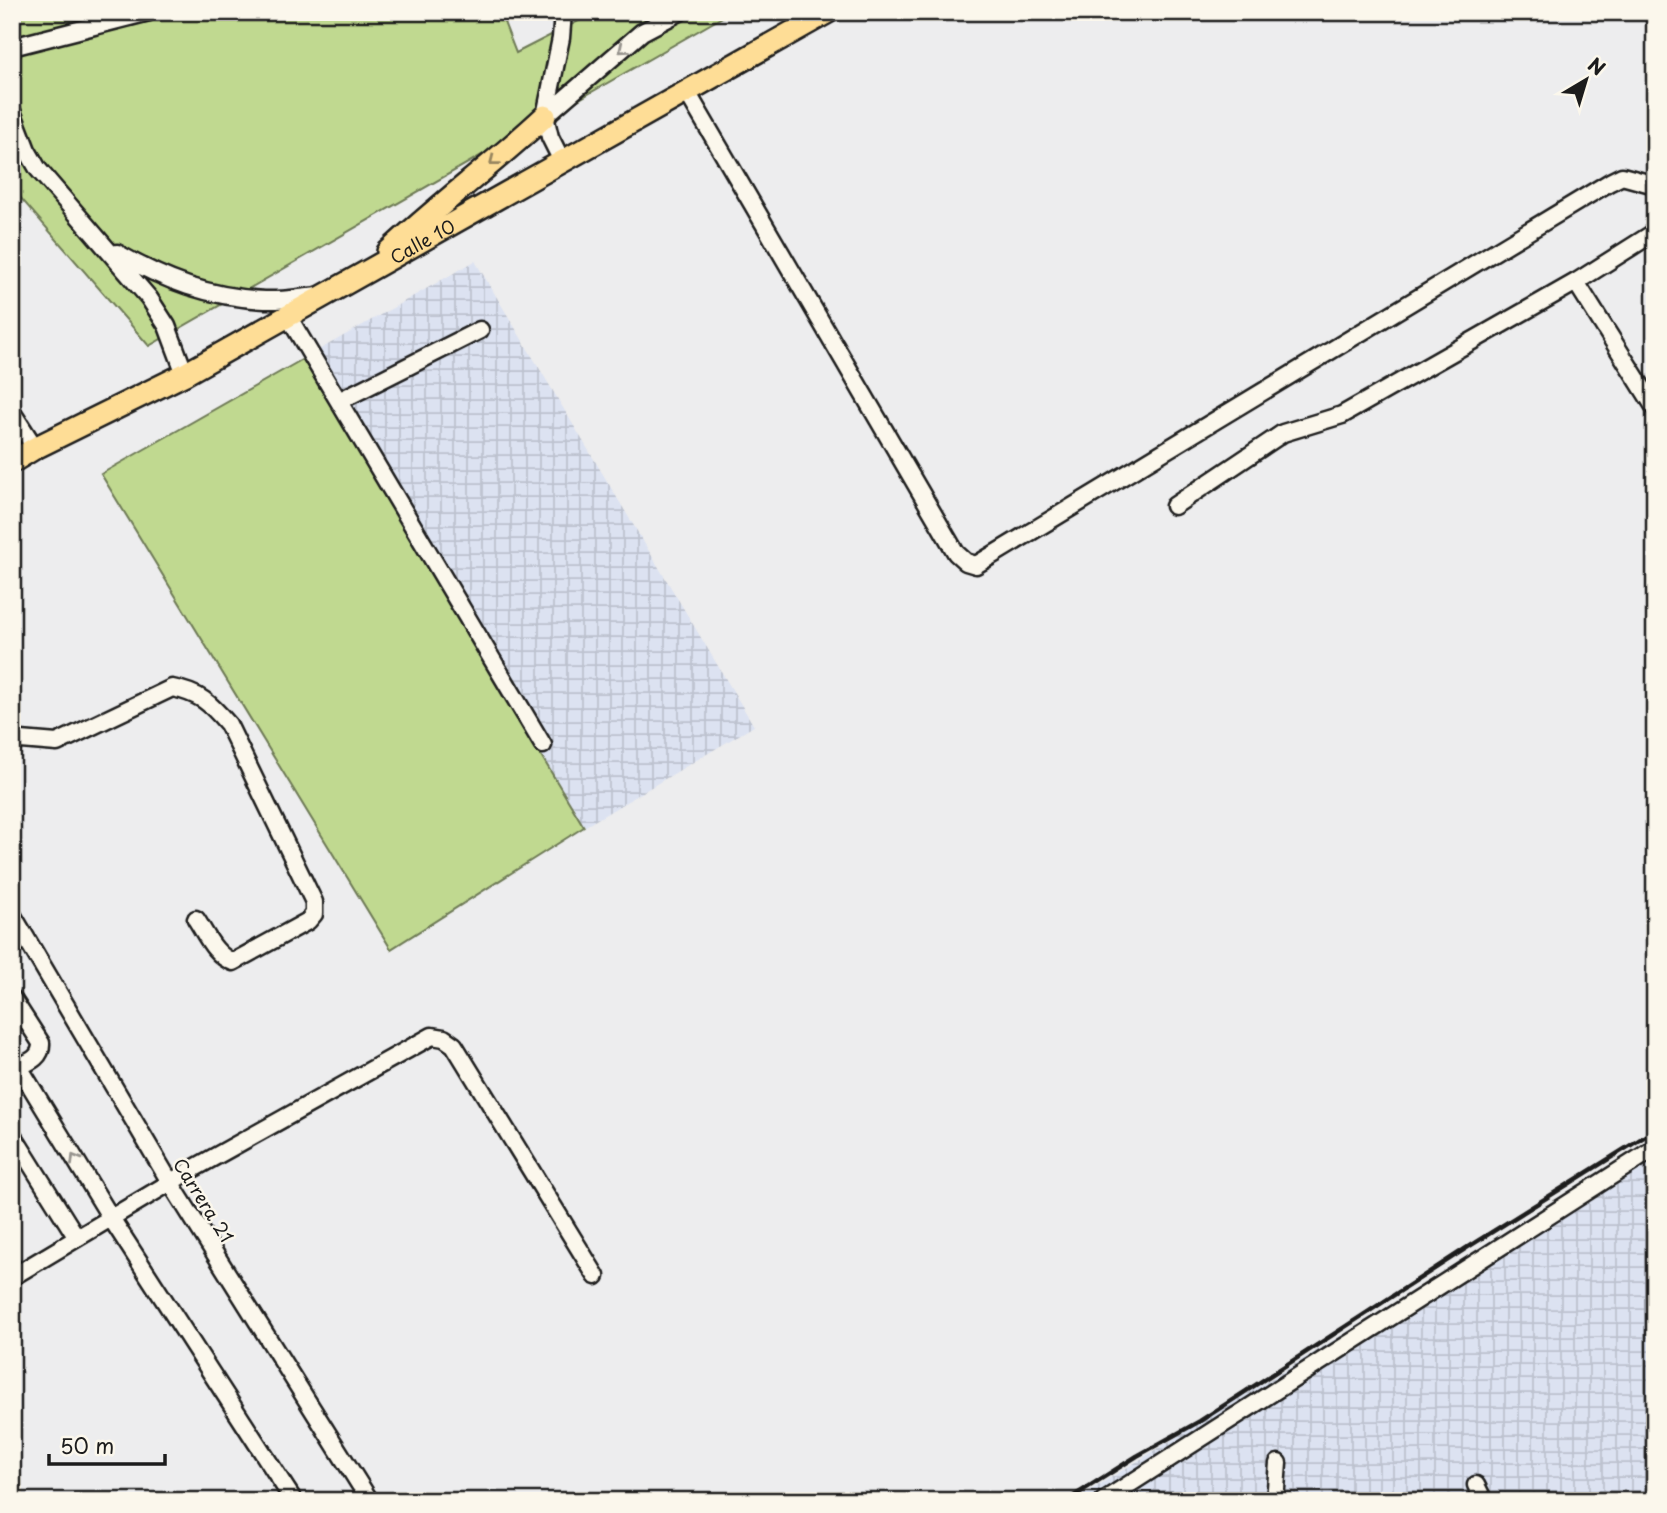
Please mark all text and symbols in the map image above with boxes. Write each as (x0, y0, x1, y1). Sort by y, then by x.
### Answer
one-way arrow (618, 40, 630, 53)
north arrow (1552, 46, 1622, 116)
text: N (1583, 50, 1612, 81)
one-way arrow (489, 152, 501, 165)
street label: Calle 10 (384, 212, 459, 270)
street label: Carrera 21 (167, 1152, 241, 1248)
one-way arrow (70, 1154, 83, 1167)
scale bar (49, 1422, 164, 1466)
text: 50 m (60, 1429, 114, 1461)

